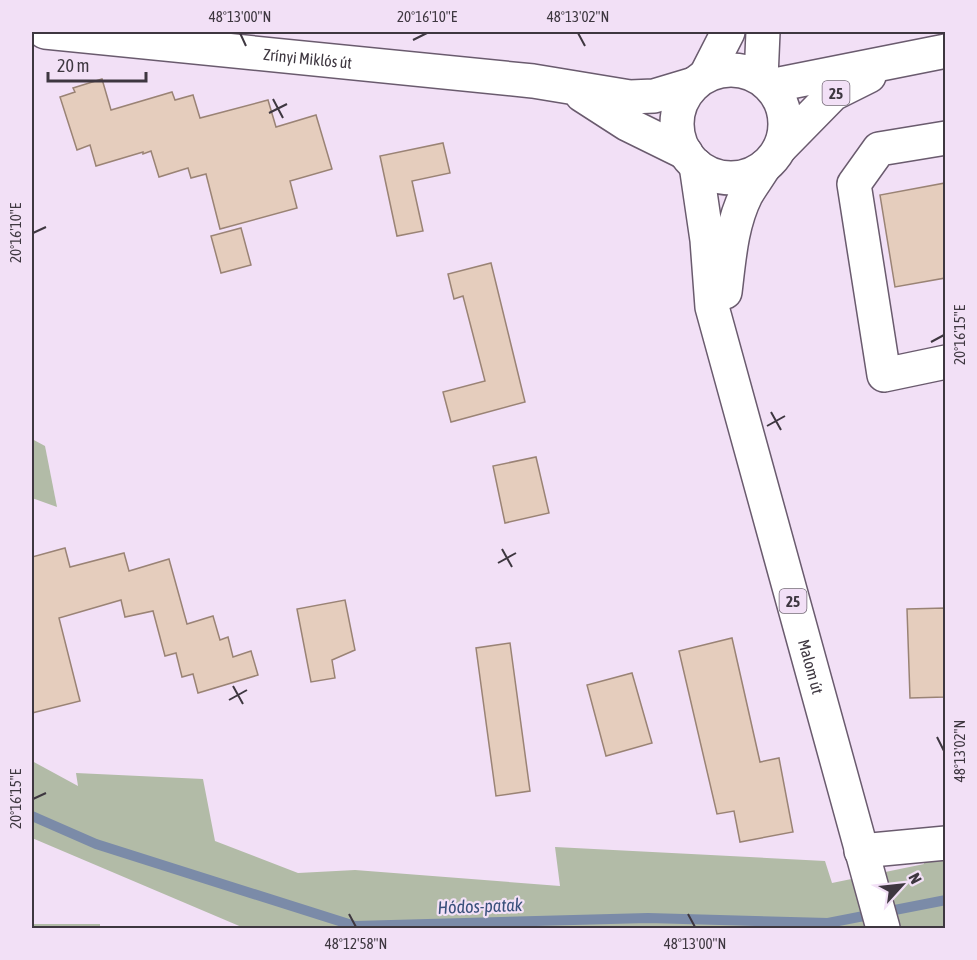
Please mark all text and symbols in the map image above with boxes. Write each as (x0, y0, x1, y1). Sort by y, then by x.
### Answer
text: 48°13'00"N (209, 8, 271, 25)
text: 20°16'10"E (397, 8, 458, 25)
text: 48°13'02"N (547, 8, 609, 25)
scale bar (48, 45, 146, 83)
street label: Zrínyi Miklós út (262, 45, 353, 72)
text: 20 m (57, 55, 89, 76)
road number: 25 (822, 81, 850, 105)
text: 20°16'10"E (7, 202, 24, 263)
text: 20°16'15"E (951, 304, 968, 365)
road number: 25 (780, 589, 806, 613)
street label: Malom út (795, 637, 827, 696)
text: 48°13'02"N (951, 720, 968, 782)
text: 20°16'15"E (7, 768, 24, 829)
north arrow (872, 855, 932, 915)
text: N (905, 870, 926, 886)
water label: Hódos-patak (437, 894, 524, 918)
text: 48°12'58"N (325, 935, 387, 952)
text: 48°13'00"N (664, 935, 726, 952)

